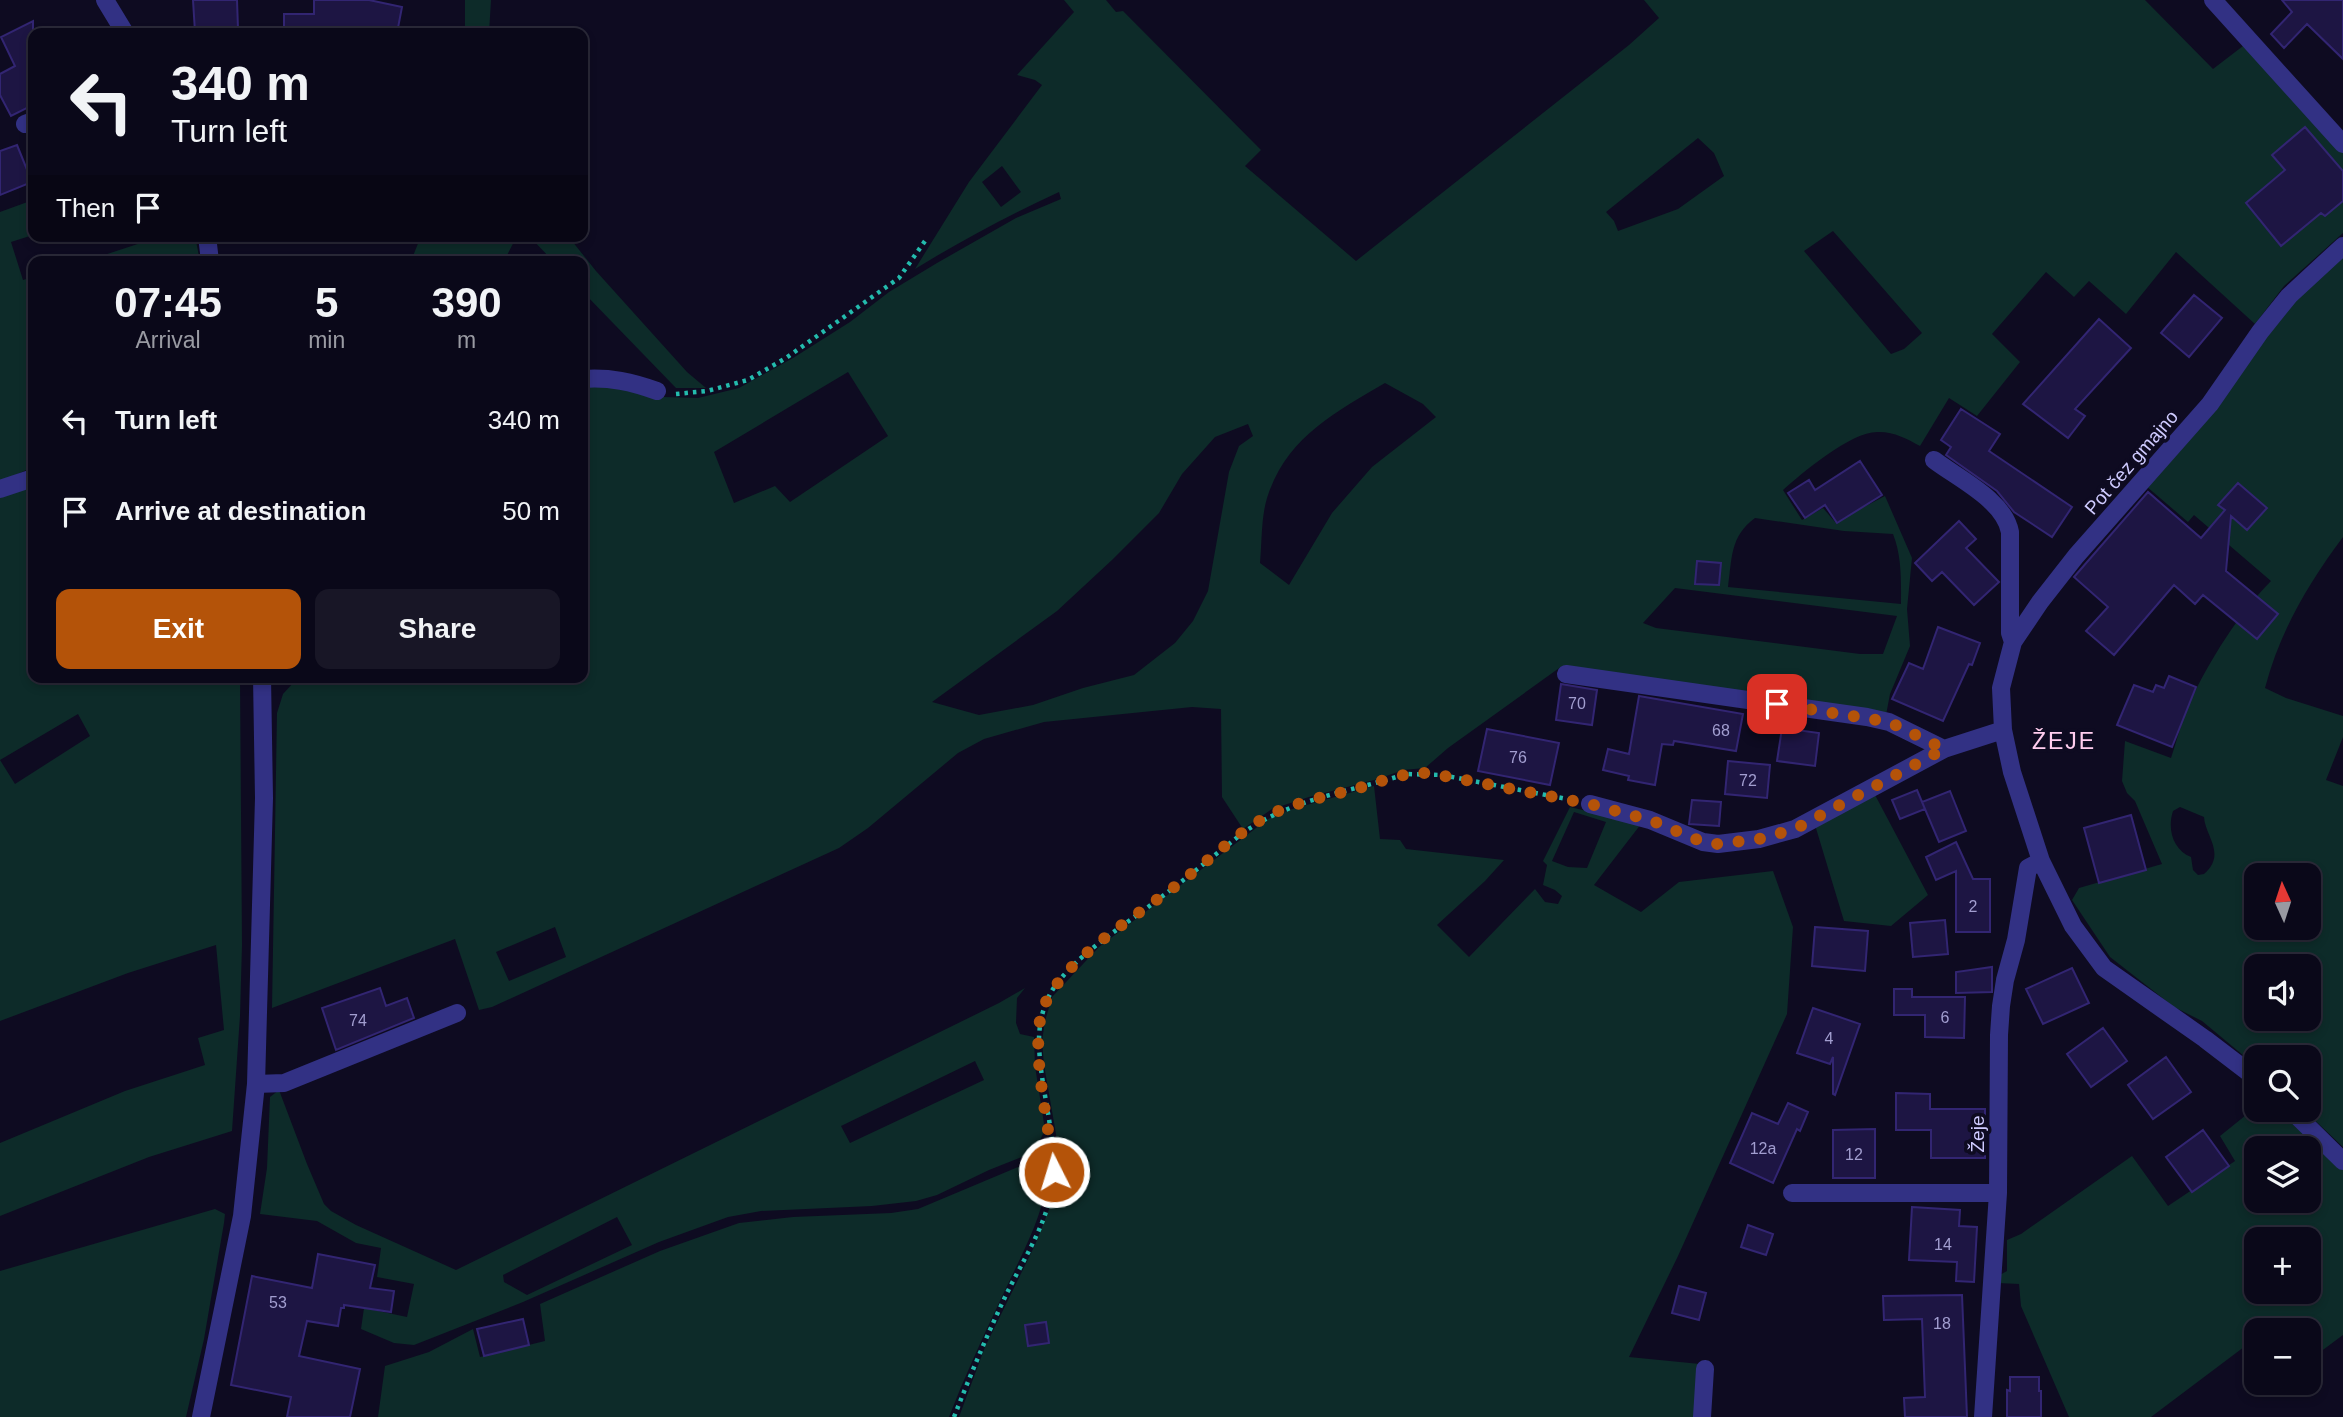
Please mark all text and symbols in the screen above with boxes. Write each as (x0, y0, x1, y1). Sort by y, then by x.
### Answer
icon: left (56, 56, 147, 147)
text: 340 m (171, 56, 310, 110)
text: Turn left (171, 113, 287, 149)
icon: arrive (129, 189, 167, 227)
text: Then (56, 193, 115, 223)
text: 07:45 (114, 279, 222, 326)
text: 5 (315, 279, 338, 326)
text: 390 (432, 279, 502, 326)
text: Arrival (135, 327, 201, 353)
text: min (308, 327, 345, 353)
text: m (457, 327, 476, 353)
icon: left (56, 402, 94, 440)
text: Turn left (115, 405, 217, 435)
text: 340 m (488, 405, 560, 435)
street label: Pot čez gmajno (2080, 406, 2182, 519)
icon: arrive (56, 493, 94, 531)
text: Arrive at destination (115, 496, 366, 526)
text: 50 m (502, 496, 560, 526)
button: Exit (56, 589, 301, 669)
button: Share (315, 589, 560, 669)
pin (1747, 674, 1807, 734)
icon: arrive (1758, 685, 1796, 723)
house number: 70 (1568, 695, 1586, 712)
house number: 68 (1712, 722, 1730, 739)
district label: ŽEJE (2032, 728, 2096, 754)
house number: 76 (1509, 749, 1527, 766)
house number: 72 (1739, 772, 1757, 789)
north arrow (2244, 863, 2320, 940)
map controls (2244, 863, 2321, 1395)
house number: 2 (1969, 898, 1978, 915)
button: sound (2244, 954, 2321, 1031)
house number: 6 (1941, 1009, 1950, 1026)
house number: 74 (349, 1012, 367, 1029)
house number: 4 (1825, 1030, 1834, 1047)
button: search (2244, 1045, 2321, 1122)
street label: Žeje (1967, 1116, 1988, 1152)
position arrow (1017, 1135, 1091, 1209)
button: layers (2244, 1136, 2321, 1213)
house number: 12a (1750, 1140, 1776, 1157)
house number: 12 (1845, 1146, 1863, 1163)
button: + (2244, 1227, 2321, 1304)
house number: 14 (1934, 1236, 1952, 1253)
house number: 53 (269, 1294, 287, 1311)
house number: 18 (1933, 1315, 1951, 1332)
button: − (2244, 1318, 2321, 1395)

